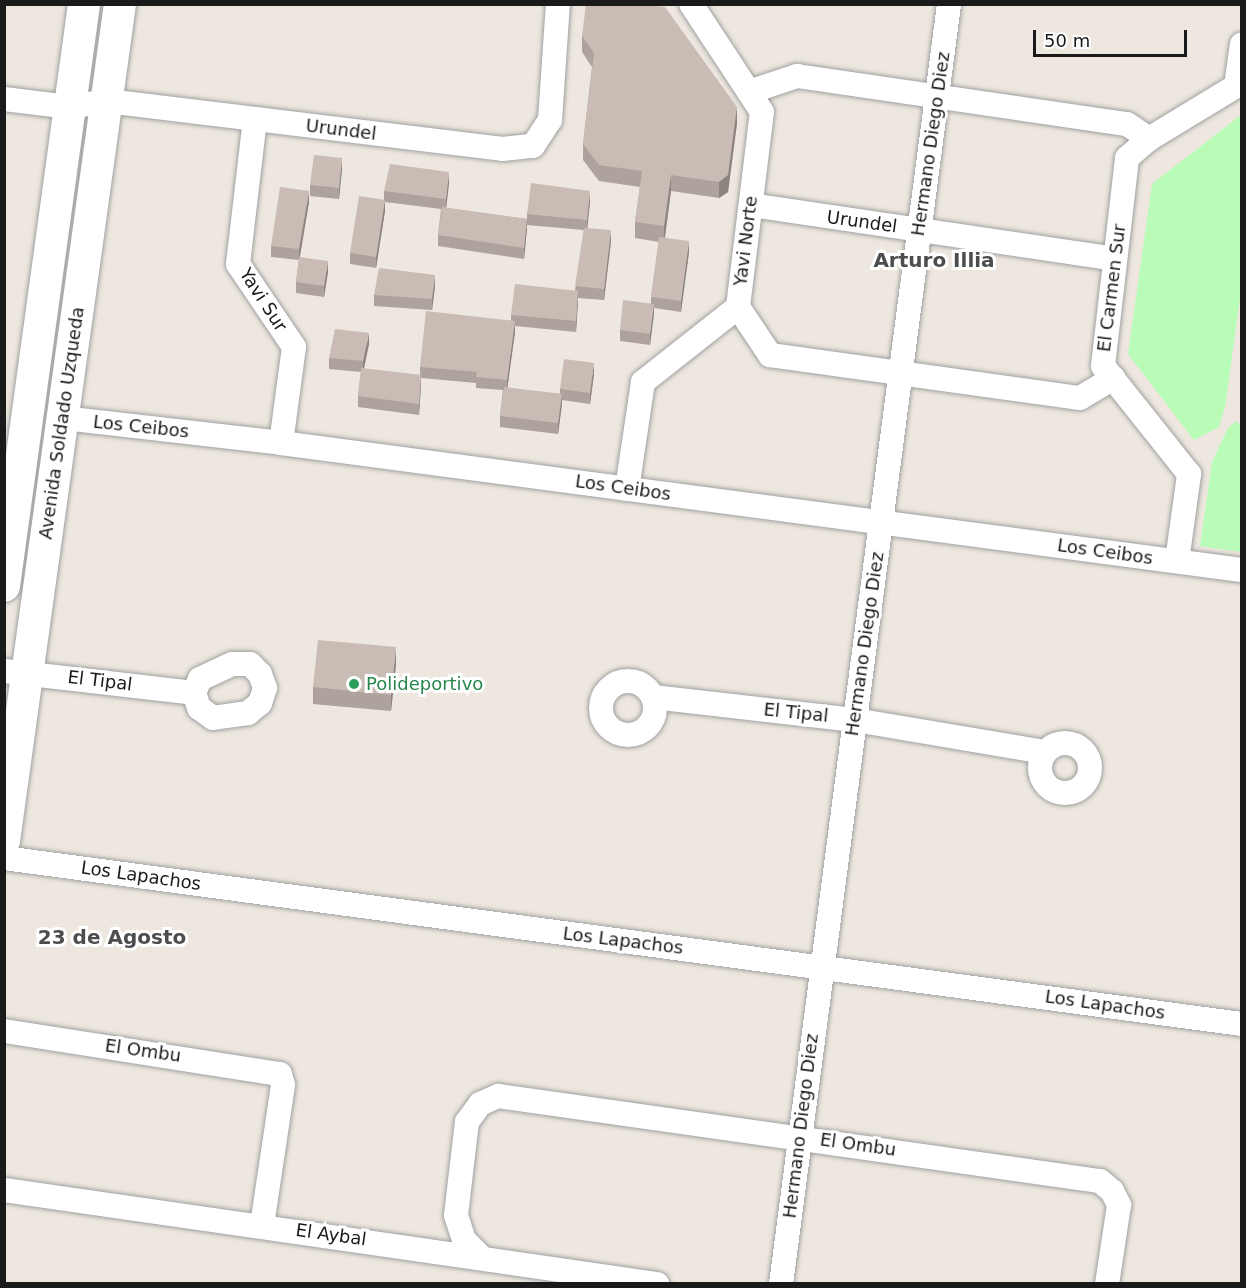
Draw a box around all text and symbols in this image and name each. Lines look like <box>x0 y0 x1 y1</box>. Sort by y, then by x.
scale bar <box>1036 18 1190 56</box>
text: 50 m <box>1044 30 1090 51</box>
street label: Hermano Diego Diez <box>907 50 955 238</box>
street label: Urundel <box>305 115 377 145</box>
street label: Yavi Norte <box>730 195 762 287</box>
street label: Urundel <box>825 206 899 238</box>
street label: El Carmen Sur <box>1093 223 1131 353</box>
district label: Arturo Illia <box>873 248 995 272</box>
street label: Yavi Sur <box>235 264 291 336</box>
street label: Avenida Soldado Uzqueda <box>35 305 89 541</box>
street label: Los Ceibos <box>92 411 190 443</box>
street label: Los Ceibos <box>574 471 672 505</box>
street label: Los Ceibos <box>1056 535 1154 569</box>
street label: Hermano Diego Diez <box>841 550 889 738</box>
street label: El Tipal <box>66 666 134 696</box>
place label: Polideportivo <box>366 673 483 695</box>
marker: Polideportivo <box>347 677 361 691</box>
street label: El Tipal <box>763 699 829 727</box>
street label: Los Lapachos <box>80 857 202 895</box>
street label: Los Lapachos <box>562 923 684 959</box>
district label: 23 de Agosto <box>38 925 186 949</box>
street label: Los Lapachos <box>1044 986 1166 1024</box>
street label: Hermano Diego Diez <box>779 1032 823 1220</box>
street label: El Ombu <box>104 1035 182 1067</box>
street label: El Ombu <box>819 1129 897 1161</box>
street label: El Aybal <box>294 1219 368 1251</box>

